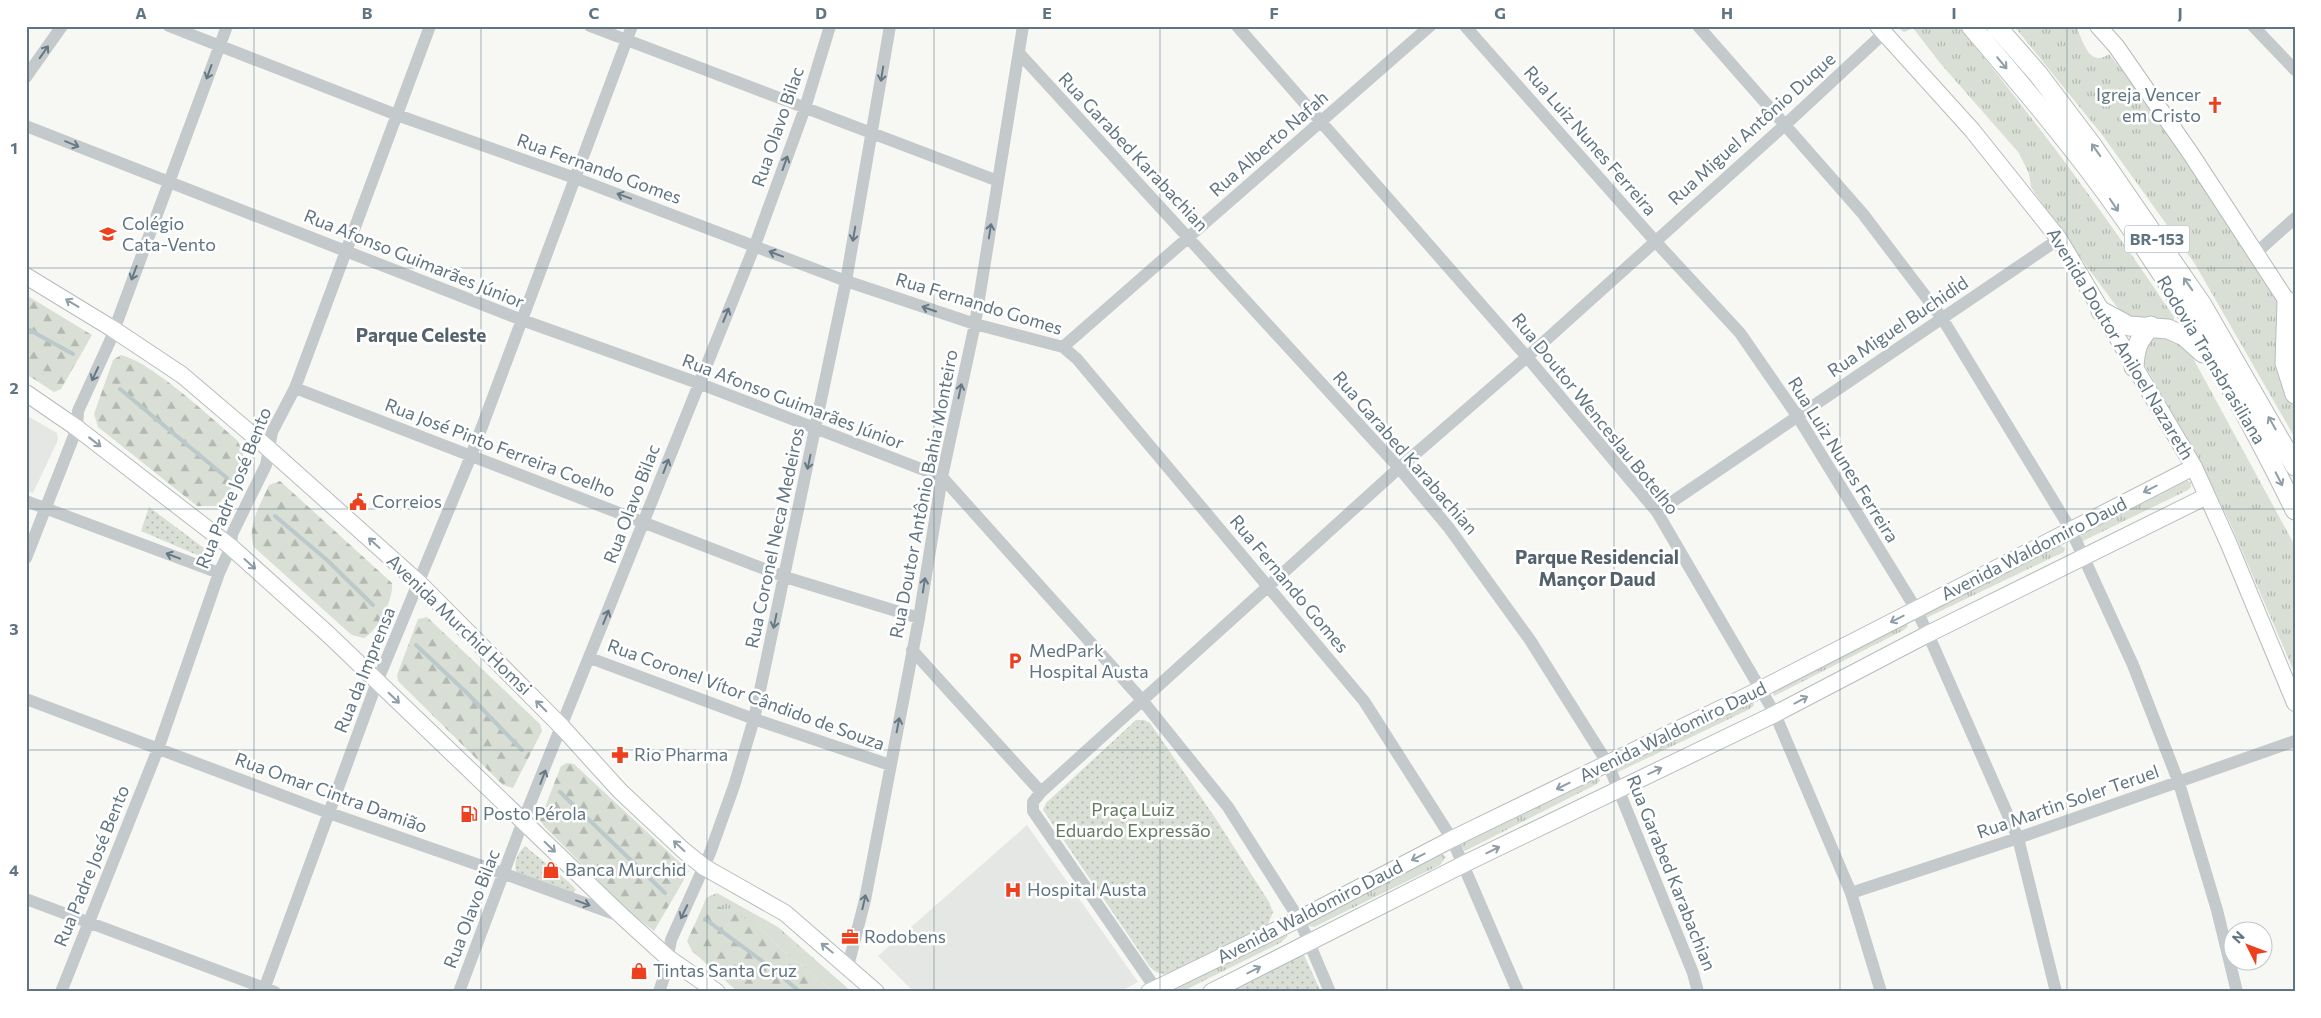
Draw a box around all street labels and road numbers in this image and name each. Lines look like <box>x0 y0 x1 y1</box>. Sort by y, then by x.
street label: Rua Miguel Antônio Duque <box>1663 47 1839 209</box>
street label: Rua Luiz Nunes Ferreira <box>1520 61 1662 220</box>
street label: Rua Olavo Bilac <box>746 64 808 190</box>
street label: Rua Garabed Karabachian <box>1054 67 1213 235</box>
street label: Rua Alberto Nafah <box>1204 86 1332 201</box>
street label: Rua Fernando Gomes <box>514 128 685 208</box>
street label: Rua Afonso Guimarães Júnior <box>301 204 528 312</box>
street label: Avenida Doutor Aniloel Nazareth <box>2043 224 2199 463</box>
road number: BR-153 <box>2124 225 2190 252</box>
street label: Rua Fernando Gomes <box>893 267 1065 339</box>
street label: Rua Miguel Buchidid <box>1823 271 1972 381</box>
street label: Rodovia Transbrasiliana <box>2153 271 2271 448</box>
street label: Rua Doutor Wenceslau Botelho <box>1508 308 1684 519</box>
street label: Rua Doutor Antônio Bahia Monteiro <box>884 348 962 640</box>
street label: Rua Afonso Guimarães Júnior <box>679 349 907 454</box>
street label: Rua Garabed Karabachian <box>1329 366 1483 539</box>
street label: Rua Luiz Nunes Ferreira <box>1784 372 1904 546</box>
street label: Rua José Pinto Ferreira Coelho <box>382 393 619 501</box>
street label: Rua Padre José Bento <box>191 404 276 572</box>
street label: Rua Coronel Neca Medeiros <box>740 425 808 650</box>
street label: Rua Olavo Bilac <box>598 441 664 566</box>
street label: Avenida Waldomiro Daud <box>1937 492 2130 605</box>
street label: Rua Fernando Gomes <box>1226 510 1354 657</box>
street label: Avenida Murchid Homsi <box>383 549 537 699</box>
street label: Rua da Imprensa <box>329 603 399 736</box>
street label: Rua Coronel Vítor Cândido de Souza <box>605 634 888 755</box>
street label: Avenida Waldomiro Daud <box>1575 676 1770 786</box>
street label: Rua Omar Cintra Damião <box>232 747 430 837</box>
street label: Rua Martin Soler Teruel <box>1974 760 2162 843</box>
street label: Rua Garabed Karabachian <box>1622 771 1721 974</box>
street label: Rua Padre José Bento <box>49 782 134 950</box>
street label: Rua Olavo Bilac <box>438 846 504 971</box>
street label: Avenida Waldomiro Daud <box>1213 855 1406 968</box>

